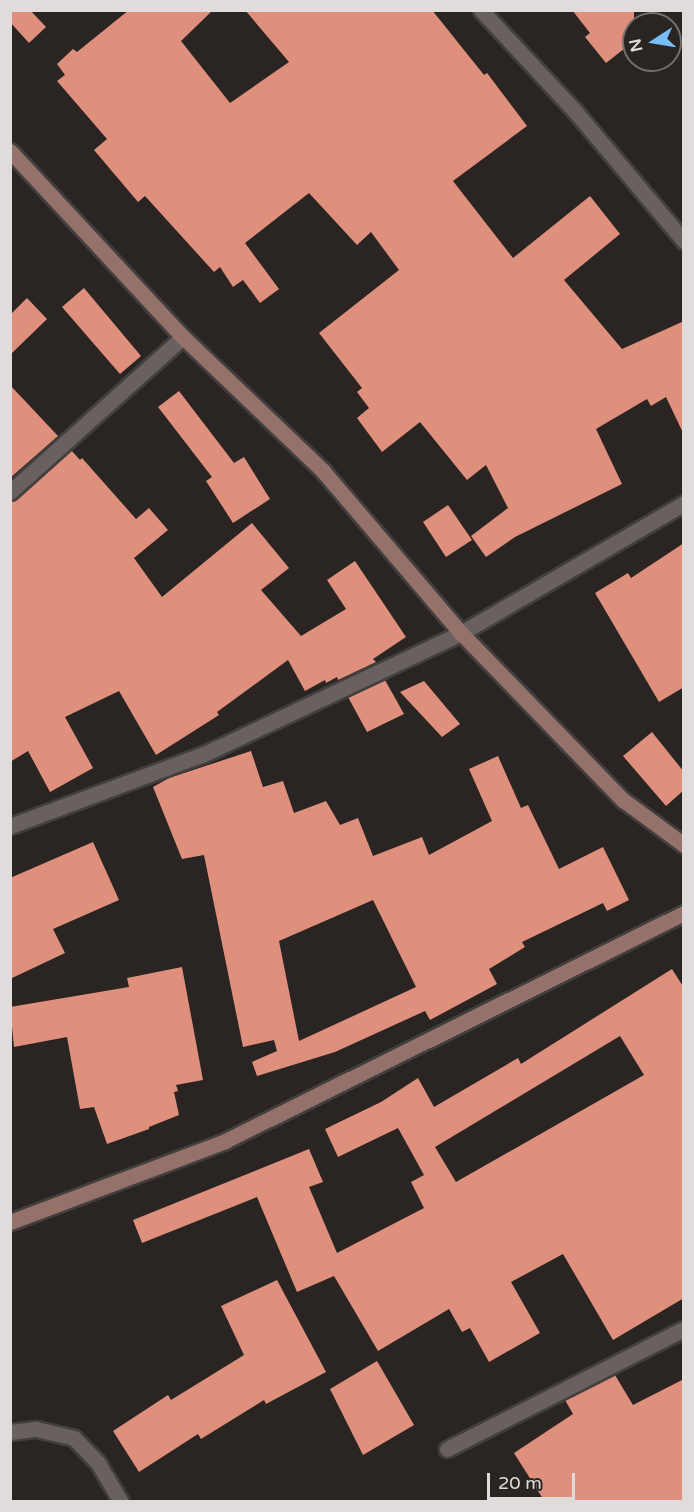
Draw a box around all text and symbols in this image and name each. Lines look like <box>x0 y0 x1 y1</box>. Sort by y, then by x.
north arrow <box>622 12 682 72</box>
text: N <box>625 37 647 54</box>
scale bar <box>490 1461 578 1499</box>
text: 20 m <box>498 1472 542 1494</box>

